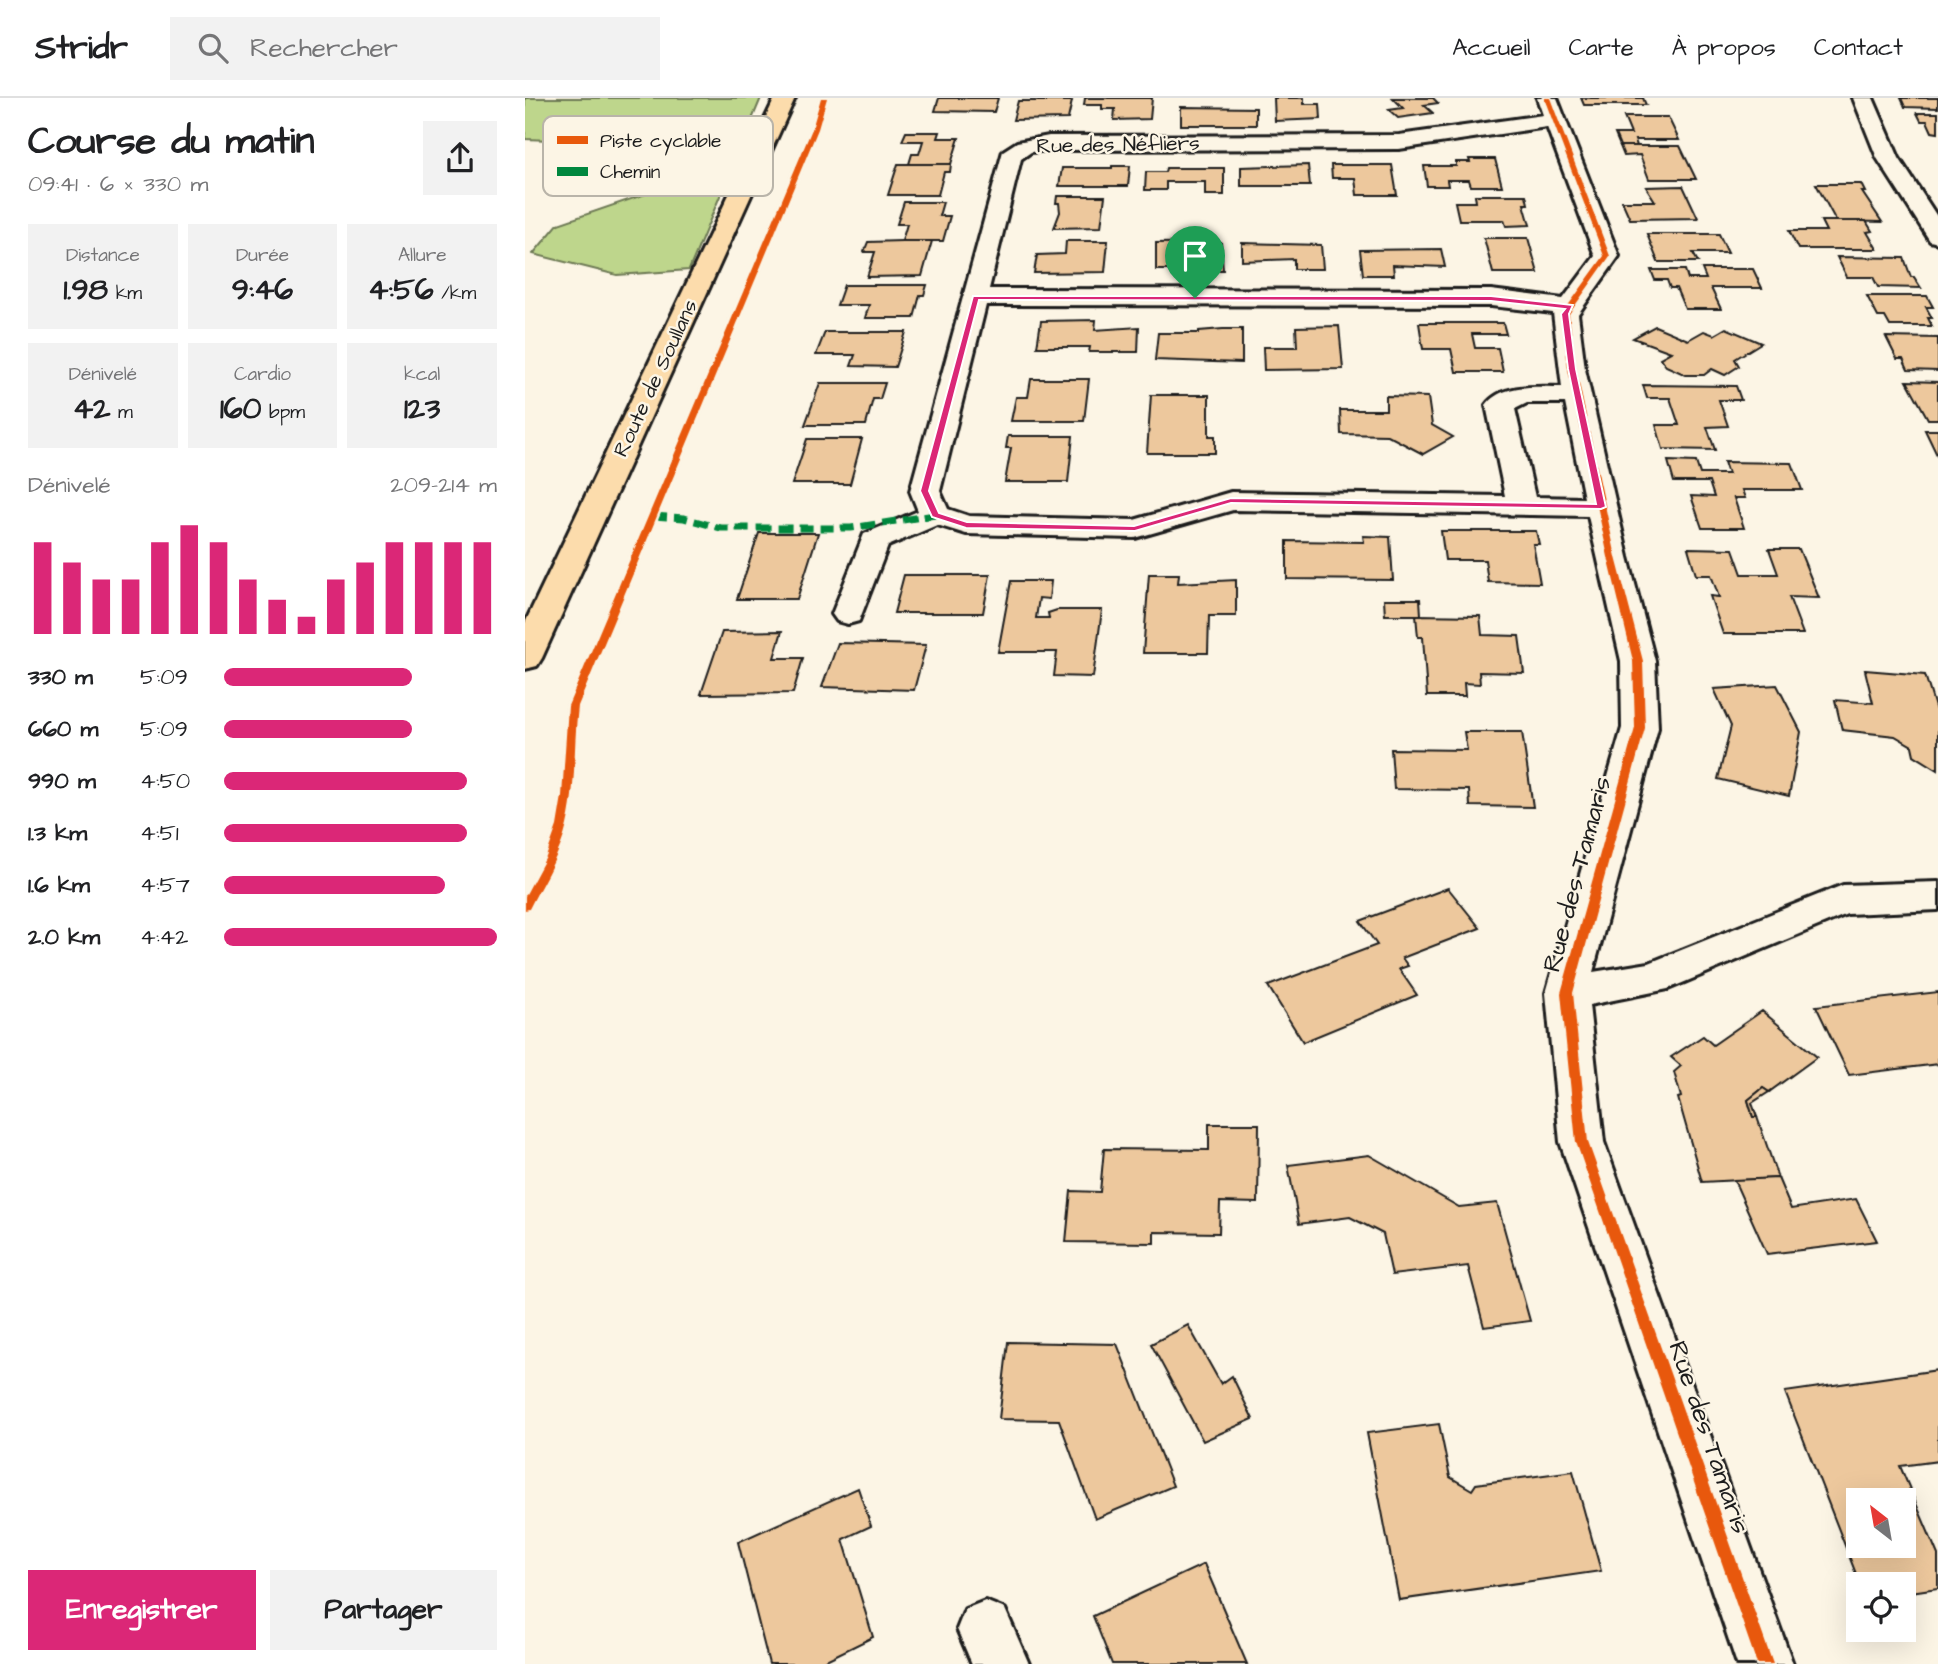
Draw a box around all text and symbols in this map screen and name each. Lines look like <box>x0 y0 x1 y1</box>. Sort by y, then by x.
search box <box>170 17 660 80</box>
text: Stridr <box>35 25 128 71</box>
icon: search <box>194 29 232 67</box>
text: Rechercher <box>250 30 398 66</box>
text: Accueil <box>1452 31 1531 65</box>
text: Carte <box>1569 31 1634 65</box>
text: À propos <box>1672 31 1776 65</box>
text: Contact <box>1814 31 1903 65</box>
text: Course du matin <box>28 116 314 168</box>
legend <box>543 116 773 196</box>
button: share <box>423 121 497 195</box>
text: Piste cyclable <box>600 128 721 156</box>
street label: Rue des Néfliers <box>1036 129 1200 160</box>
text: Chemin <box>600 159 660 186</box>
text: 09:41 · 6 × 330 m <box>28 168 208 200</box>
pin <box>1165 226 1225 298</box>
icon: arrive <box>1176 237 1214 275</box>
text: Distance <box>66 242 140 269</box>
text: Durée <box>236 242 289 269</box>
text: Allure <box>398 242 446 269</box>
text: 1.98 <box>63 269 108 311</box>
text: 9:46 <box>232 269 293 311</box>
text: 4:56 <box>368 269 434 311</box>
text: km <box>108 280 142 307</box>
text: /km <box>434 280 476 307</box>
street label: Route de Soullans <box>606 295 705 462</box>
text: Dénivelé <box>69 361 137 388</box>
text: Cardio <box>234 361 291 388</box>
text: kcal <box>404 361 440 388</box>
text: 42 <box>73 388 110 430</box>
text: 160 <box>220 388 261 430</box>
text: 123 <box>404 388 440 430</box>
text: m <box>110 399 133 426</box>
text: bpm <box>261 399 305 426</box>
text: Dénivelé <box>28 469 111 501</box>
text: 209–214 m <box>390 469 497 501</box>
text: 330 m <box>28 661 93 693</box>
text: 5:09 <box>140 661 188 693</box>
text: 660 m <box>28 713 98 745</box>
text: 5:09 <box>140 713 188 745</box>
text: 990 m <box>28 765 96 797</box>
text: 4:50 <box>140 765 190 797</box>
street label: Rue des Tamaris <box>1534 772 1620 976</box>
text: 1.3 km <box>28 817 87 849</box>
text: 4:51 <box>140 817 179 849</box>
text: 1.6 km <box>28 869 90 901</box>
text: 4:57 <box>140 869 190 901</box>
text: 2.0 km <box>28 921 100 953</box>
text: 4:42 <box>140 921 188 953</box>
street label: Rue des Tamaris <box>1659 1336 1759 1538</box>
north arrow <box>1846 1488 1916 1558</box>
map controls <box>1846 1488 1916 1642</box>
button: Enregistrer <box>28 1570 256 1650</box>
button: Partager <box>270 1570 497 1650</box>
button: locate <box>1846 1572 1916 1642</box>

